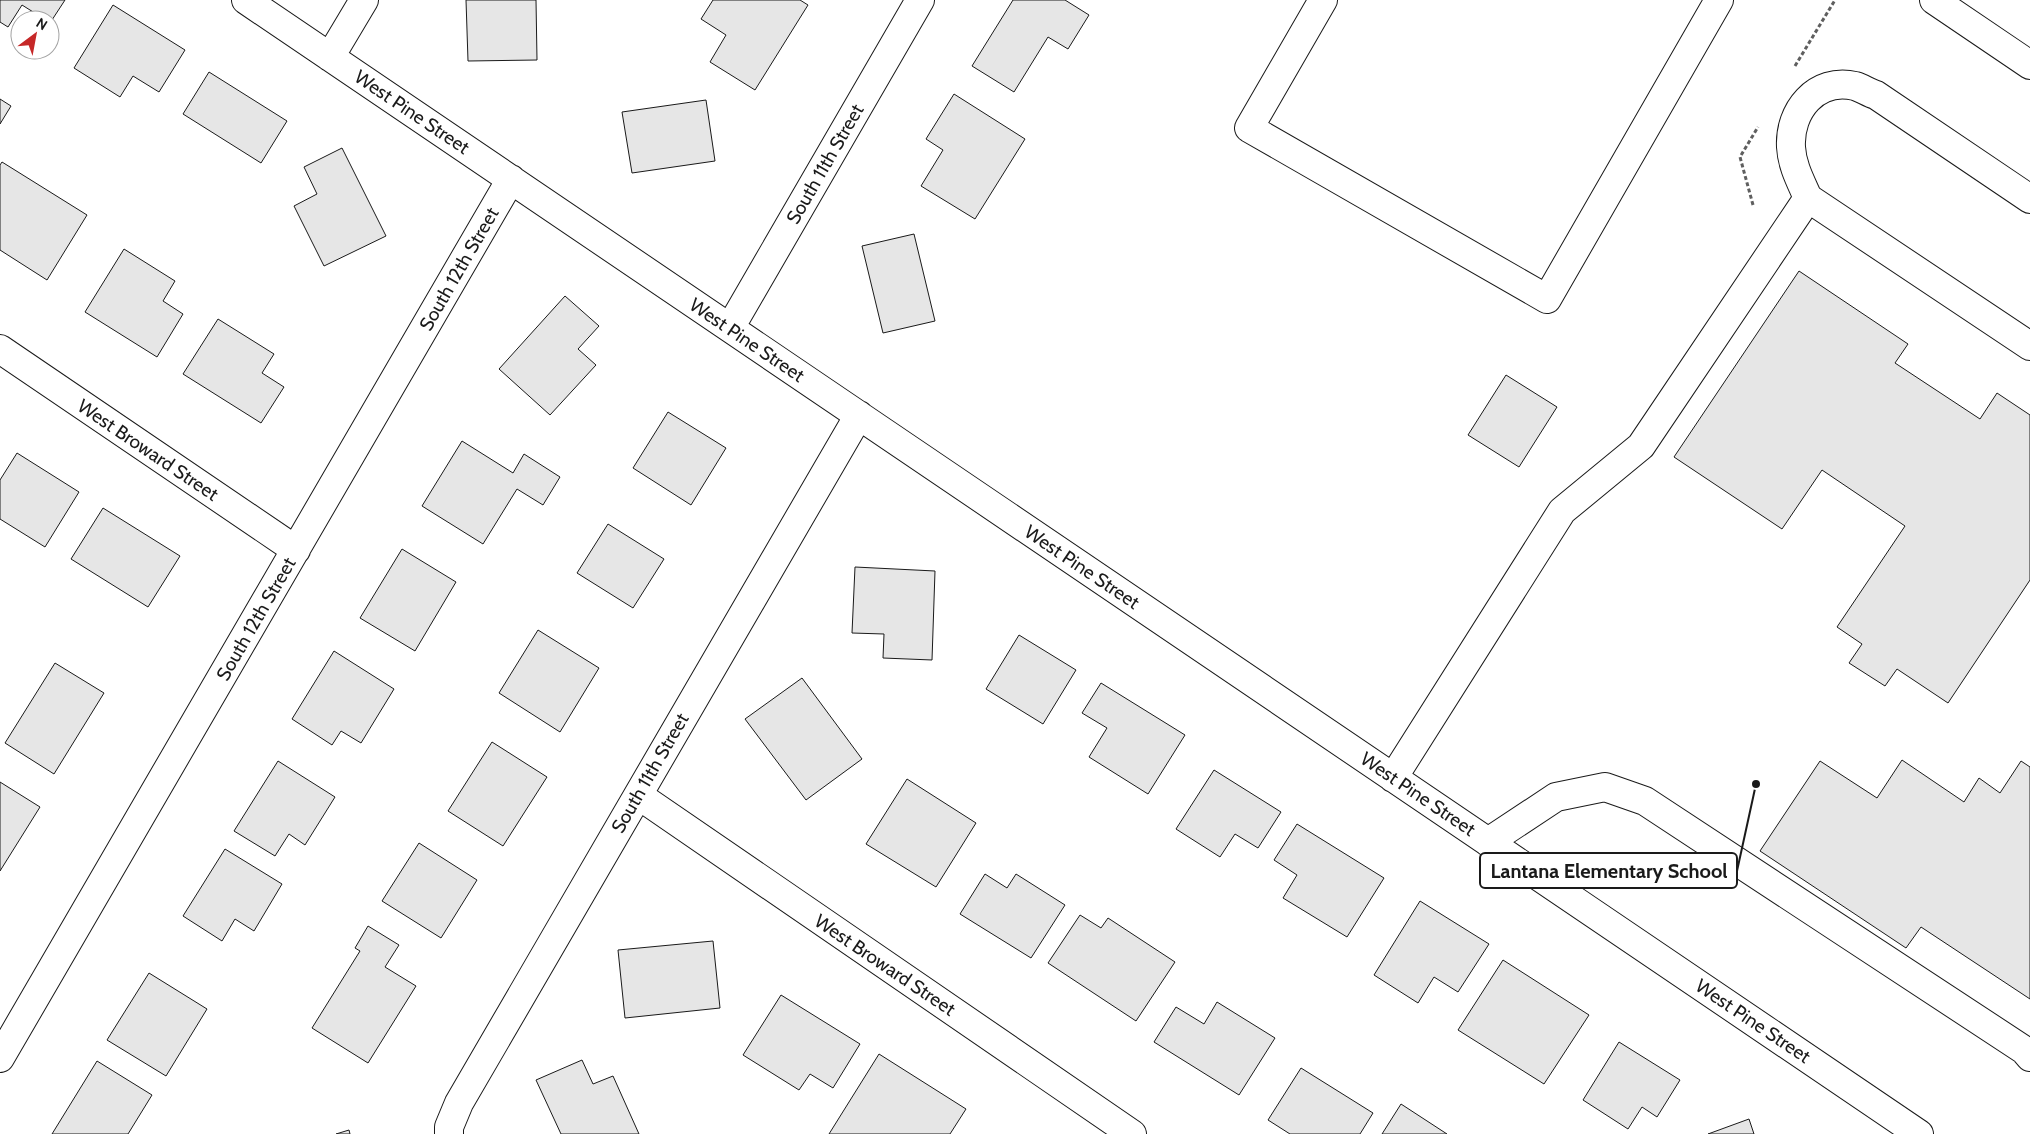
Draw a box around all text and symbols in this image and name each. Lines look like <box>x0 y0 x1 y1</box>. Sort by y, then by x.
north arrow <box>10 10 60 60</box>
text: N <box>33 14 51 34</box>
street label: West Pine Street <box>350 65 474 159</box>
street label: South 11th Street <box>781 99 869 228</box>
street label: South 12th Street <box>414 203 504 335</box>
street label: West Pine Street <box>685 293 809 387</box>
street label: West Broward Street <box>73 394 223 506</box>
street label: West Pine Street <box>1020 520 1144 614</box>
street label: South 12th Street <box>211 553 301 685</box>
street label: South 11th Street <box>606 708 694 837</box>
street label: West Pine Street <box>1356 747 1480 841</box>
callout: Lantana Elementary School <box>1480 853 1737 888</box>
text: Lantana Elementary School <box>1490 859 1728 883</box>
street label: West Broward Street <box>810 909 960 1021</box>
street label: West Pine Street <box>1691 974 1815 1068</box>

